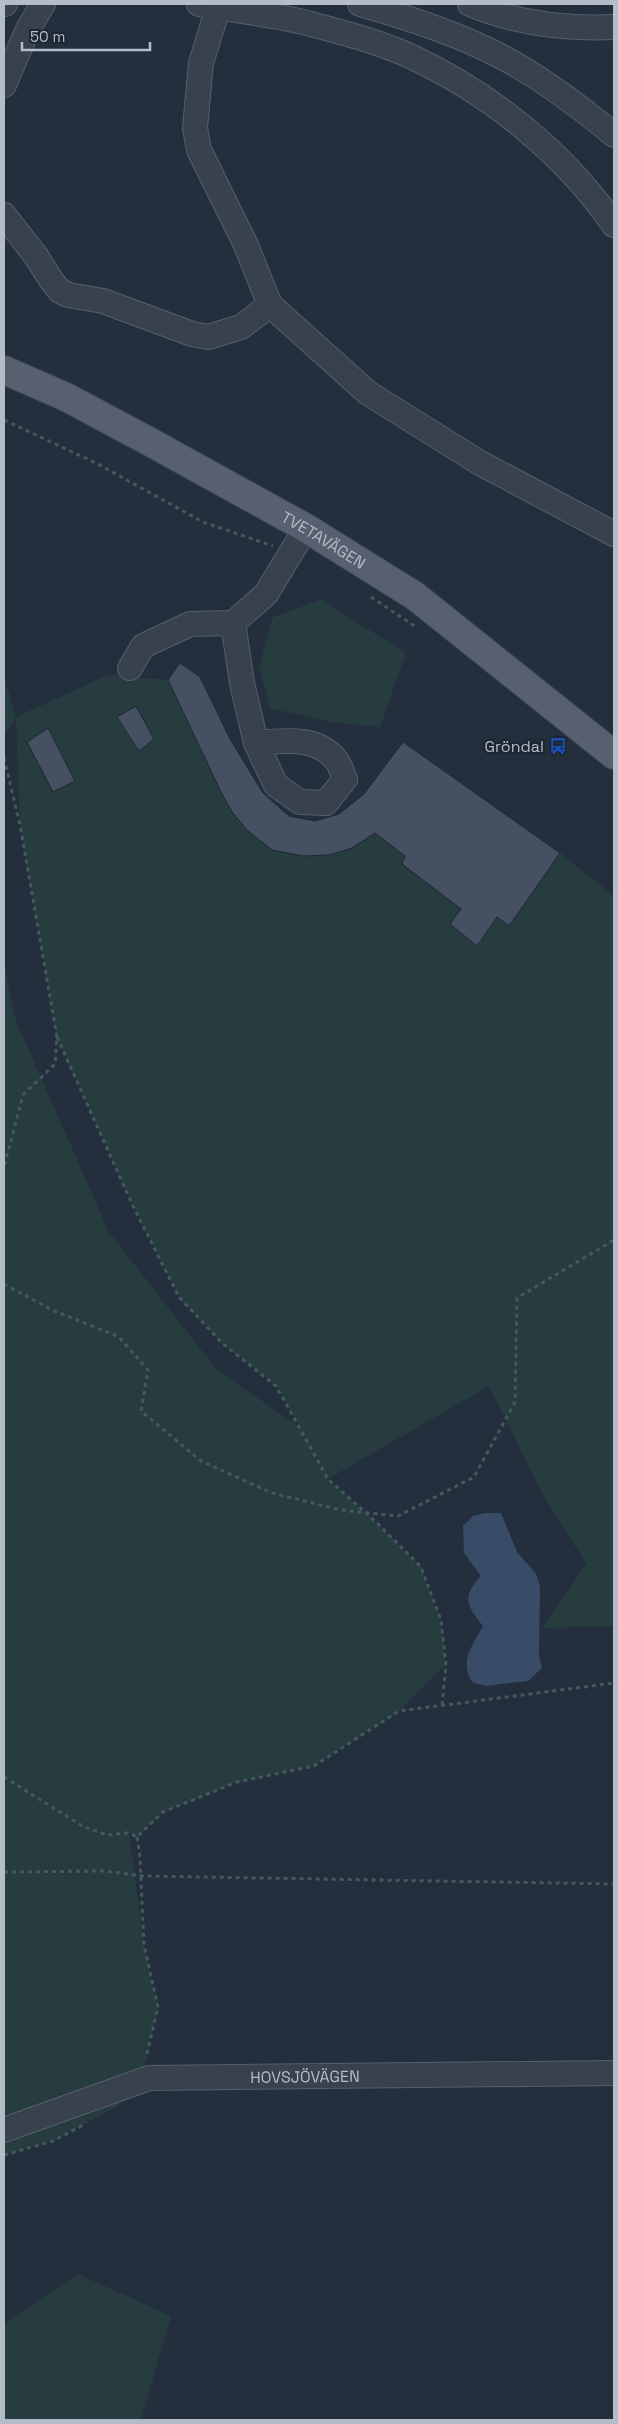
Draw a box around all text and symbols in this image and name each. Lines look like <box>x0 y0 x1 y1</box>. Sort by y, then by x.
scale bar <box>22 20 150 52</box>
text: 50 m <box>30 27 65 46</box>
street label: TVETAVÄGEN <box>277 506 369 574</box>
place label: Gröndal <box>485 736 544 757</box>
bus stop icon: Gröndal <box>548 736 568 756</box>
street label: HOVSJÖVÄGEN <box>250 2066 360 2088</box>

